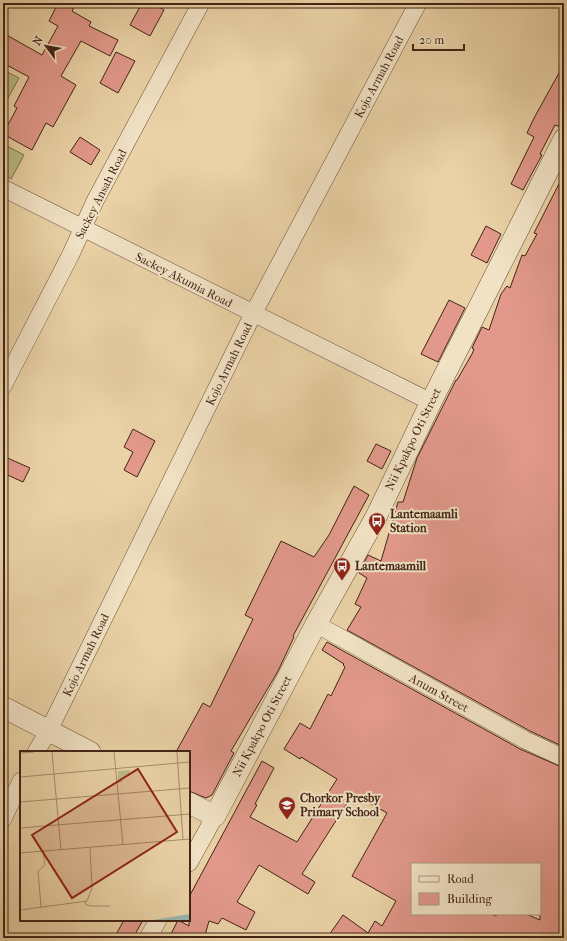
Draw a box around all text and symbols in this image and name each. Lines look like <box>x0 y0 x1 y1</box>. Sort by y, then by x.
north arrow <box>26 26 66 66</box>
scale bar <box>413 26 464 52</box>
text: N <box>30 33 46 48</box>
street label: Kojo Armah Road <box>352 33 407 120</box>
text: 20 m <box>419 33 444 47</box>
street label: Sackey Ansah Road <box>72 147 130 241</box>
street label: Sackey Akumia Road <box>133 250 235 311</box>
street label: Kojo Armah Road <box>203 320 255 408</box>
street label: Nii Kpakpo Oti Street <box>382 385 444 493</box>
place label: Lantemaamli Station <box>390 507 458 535</box>
bus stop icon: Lantemaamli Station <box>367 511 387 536</box>
bus stop icon: Lantemaamill <box>332 556 352 581</box>
place label: Lantemaamill <box>355 559 427 573</box>
street label: Kojo Armah Road <box>60 611 112 699</box>
street label: Anum Street <box>406 670 472 715</box>
street label: Nii Kpakpo Oti Street <box>229 673 295 779</box>
inset map <box>20 751 190 921</box>
place label: Chorkor Presby Primary School <box>300 791 381 820</box>
school or university icon: Chorkor Presby Primary School <box>277 795 297 820</box>
legend <box>411 863 541 915</box>
text: Road <box>447 872 474 886</box>
text: Building <box>447 892 492 906</box>

